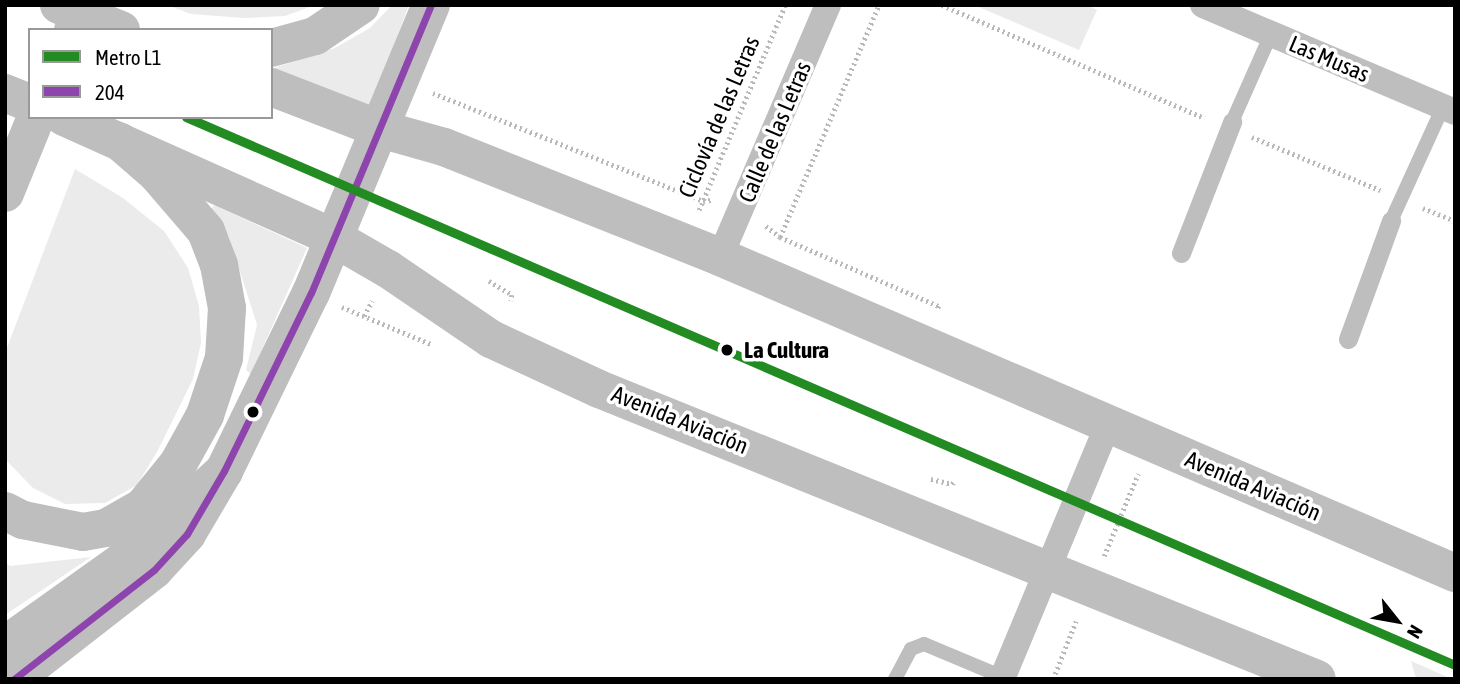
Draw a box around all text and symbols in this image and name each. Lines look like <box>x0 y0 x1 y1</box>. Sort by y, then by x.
legend <box>28 28 273 119</box>
street label: Las Musas <box>1285 30 1373 88</box>
street label: Ciclovía de las Letras <box>673 32 765 202</box>
text: Metro L1 <box>95 45 162 69</box>
street label: Calle de las Letras <box>733 57 817 207</box>
text: 204 <box>95 80 125 104</box>
place label: La Cultura <box>744 336 829 364</box>
marker: La Cultura <box>716 339 738 361</box>
street label: Avenida Aviación <box>608 380 752 460</box>
unlabelled marker <box>246 405 260 419</box>
street label: Avenida Aviación <box>1181 445 1325 527</box>
north arrow <box>1362 586 1432 656</box>
text: N <box>1403 621 1427 642</box>

